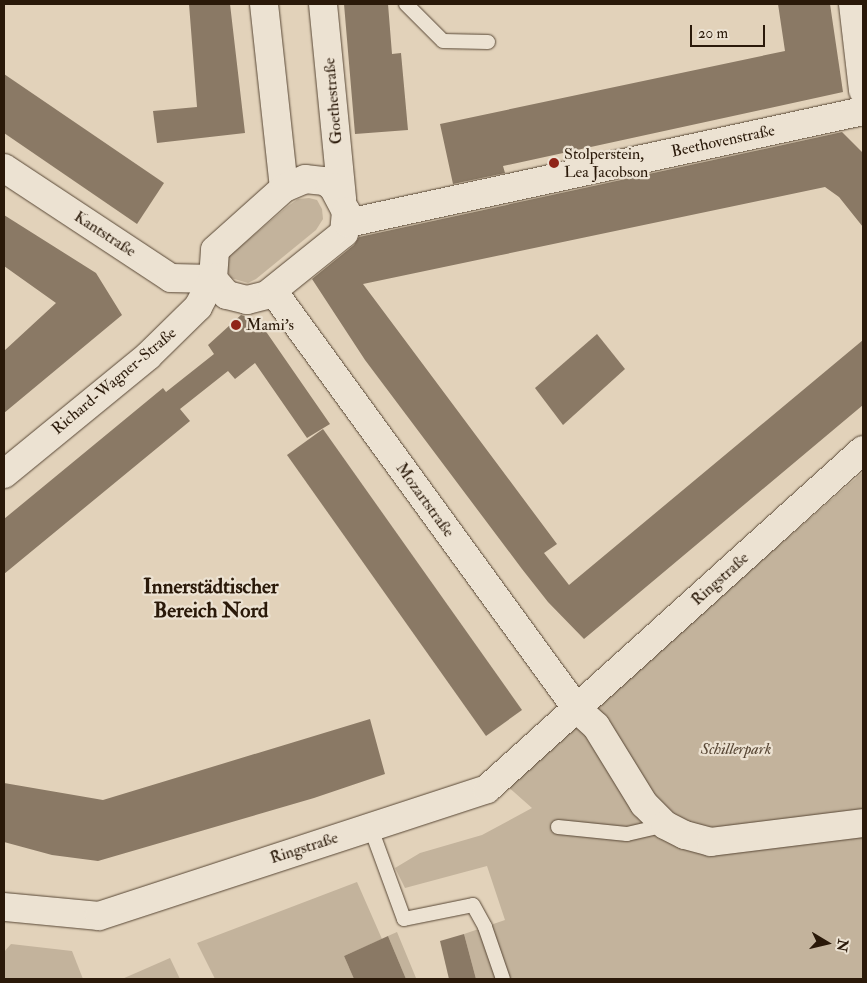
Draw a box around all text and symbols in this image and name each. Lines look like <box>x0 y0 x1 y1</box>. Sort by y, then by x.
scale bar <box>692 15 767 47</box>
text: 20 m <box>698 24 728 43</box>
street label: Goethestraße <box>320 57 346 145</box>
street label: Beethovenstraße <box>670 121 776 161</box>
place label: Stolperstein, Lea Jacobson <box>564 144 648 182</box>
marker: Stolperstein, Lea Jacobson <box>548 157 560 169</box>
street label: Kantstraße <box>71 207 139 261</box>
place label: Mami's <box>246 315 294 335</box>
marker: Mami's <box>230 319 242 331</box>
street label: Richard-Wagner-Straße <box>48 323 180 439</box>
street label: Mozartstraße <box>392 459 458 541</box>
street label: Ringstraße <box>687 548 753 610</box>
district label: Innerstädtischer Bereich Nord <box>143 574 279 624</box>
park label: Schillerpark <box>701 739 771 759</box>
street label: Ringstraße <box>268 828 340 868</box>
north arrow <box>802 918 852 968</box>
text: N <box>833 938 852 953</box>

